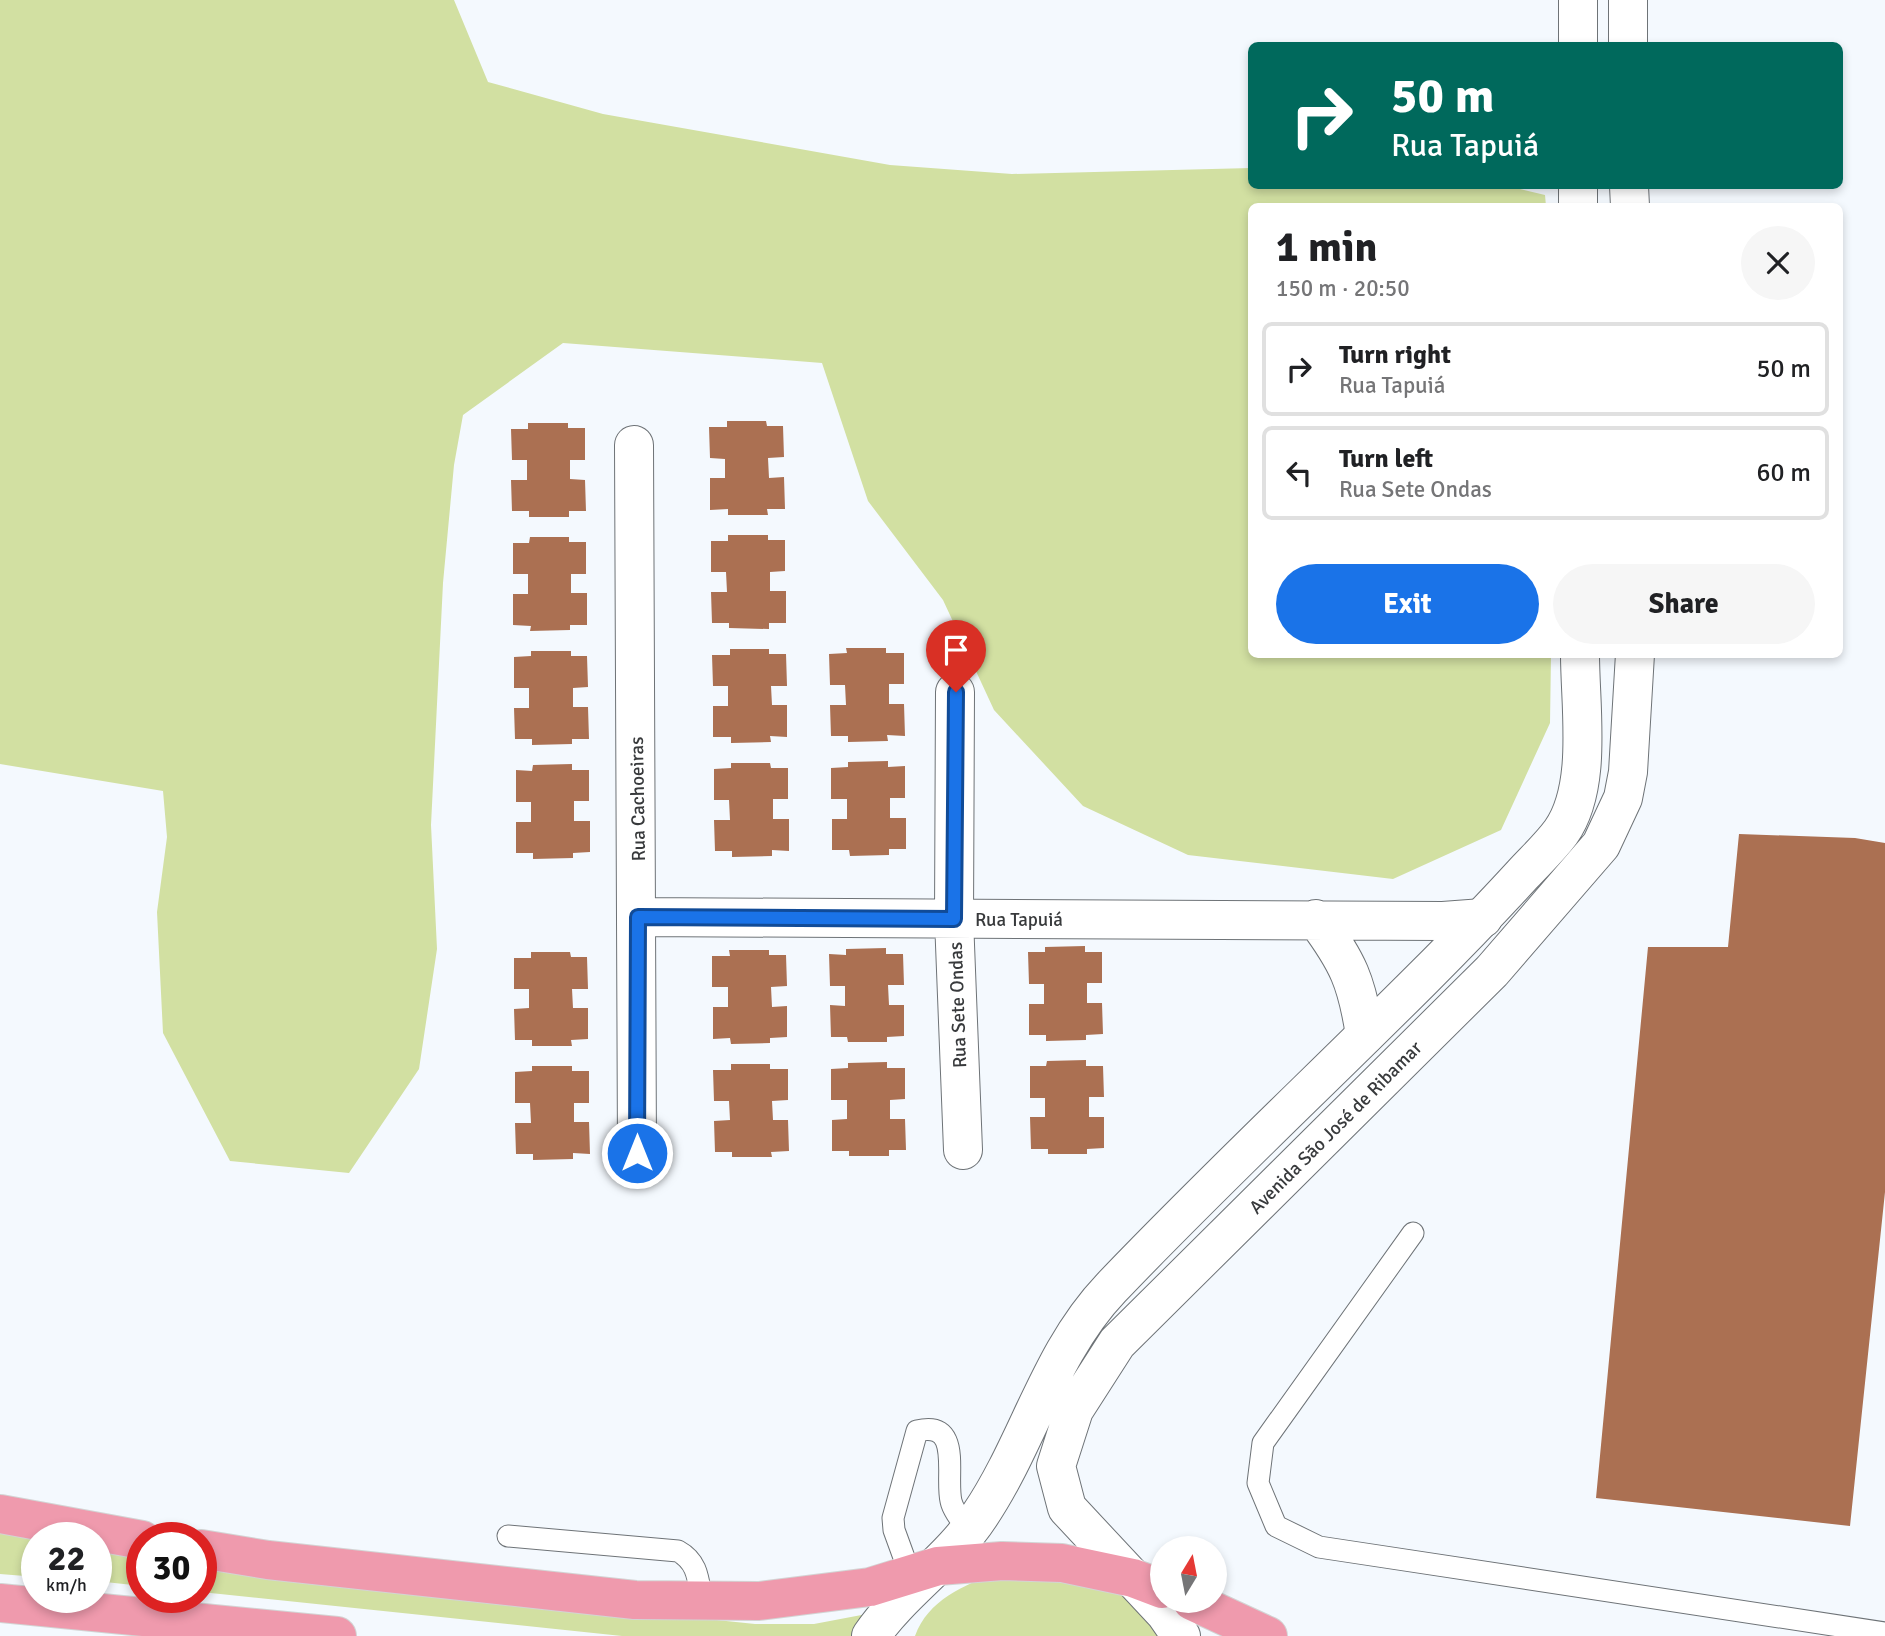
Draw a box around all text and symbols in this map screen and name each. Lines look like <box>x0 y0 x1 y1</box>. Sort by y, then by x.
text: 50 m <box>1391 66 1494 126</box>
icon: right <box>1276 70 1367 161</box>
text: Rua Tapuiá <box>1391 126 1539 165</box>
text: 1 min <box>1276 222 1377 273</box>
button: close <box>1741 226 1815 300</box>
text: 150 m · 20:50 <box>1276 274 1410 303</box>
text: Turn right <box>1339 339 1451 371</box>
icon: right <box>1280 350 1318 388</box>
text: 50 m <box>1756 353 1811 385</box>
text: Rua Tapuiá <box>1339 371 1445 400</box>
text: Turn left <box>1339 443 1433 475</box>
icon: left <box>1280 454 1318 492</box>
text: 60 m <box>1756 457 1811 489</box>
text: Rua Sete Ondas <box>1339 475 1492 504</box>
button: Exit <box>1276 564 1539 644</box>
button: Share <box>1553 564 1815 644</box>
pin <box>926 620 986 692</box>
icon: arrive <box>937 631 975 669</box>
street label: Rua Cachoeiras <box>625 736 651 862</box>
street label: Rua Tapuiá <box>975 908 1063 932</box>
street label: Rua Sete Ondas <box>944 941 972 1069</box>
street label: Avenida São José de Ribamar <box>1244 1036 1427 1219</box>
position arrow <box>600 1116 674 1190</box>
speed limit sign: 30 <box>126 1522 217 1613</box>
north arrow <box>1150 1536 1227 1614</box>
map controls <box>1150 1536 1227 1613</box>
text: 22 <box>48 1537 85 1580</box>
text: km/h <box>46 1574 87 1596</box>

